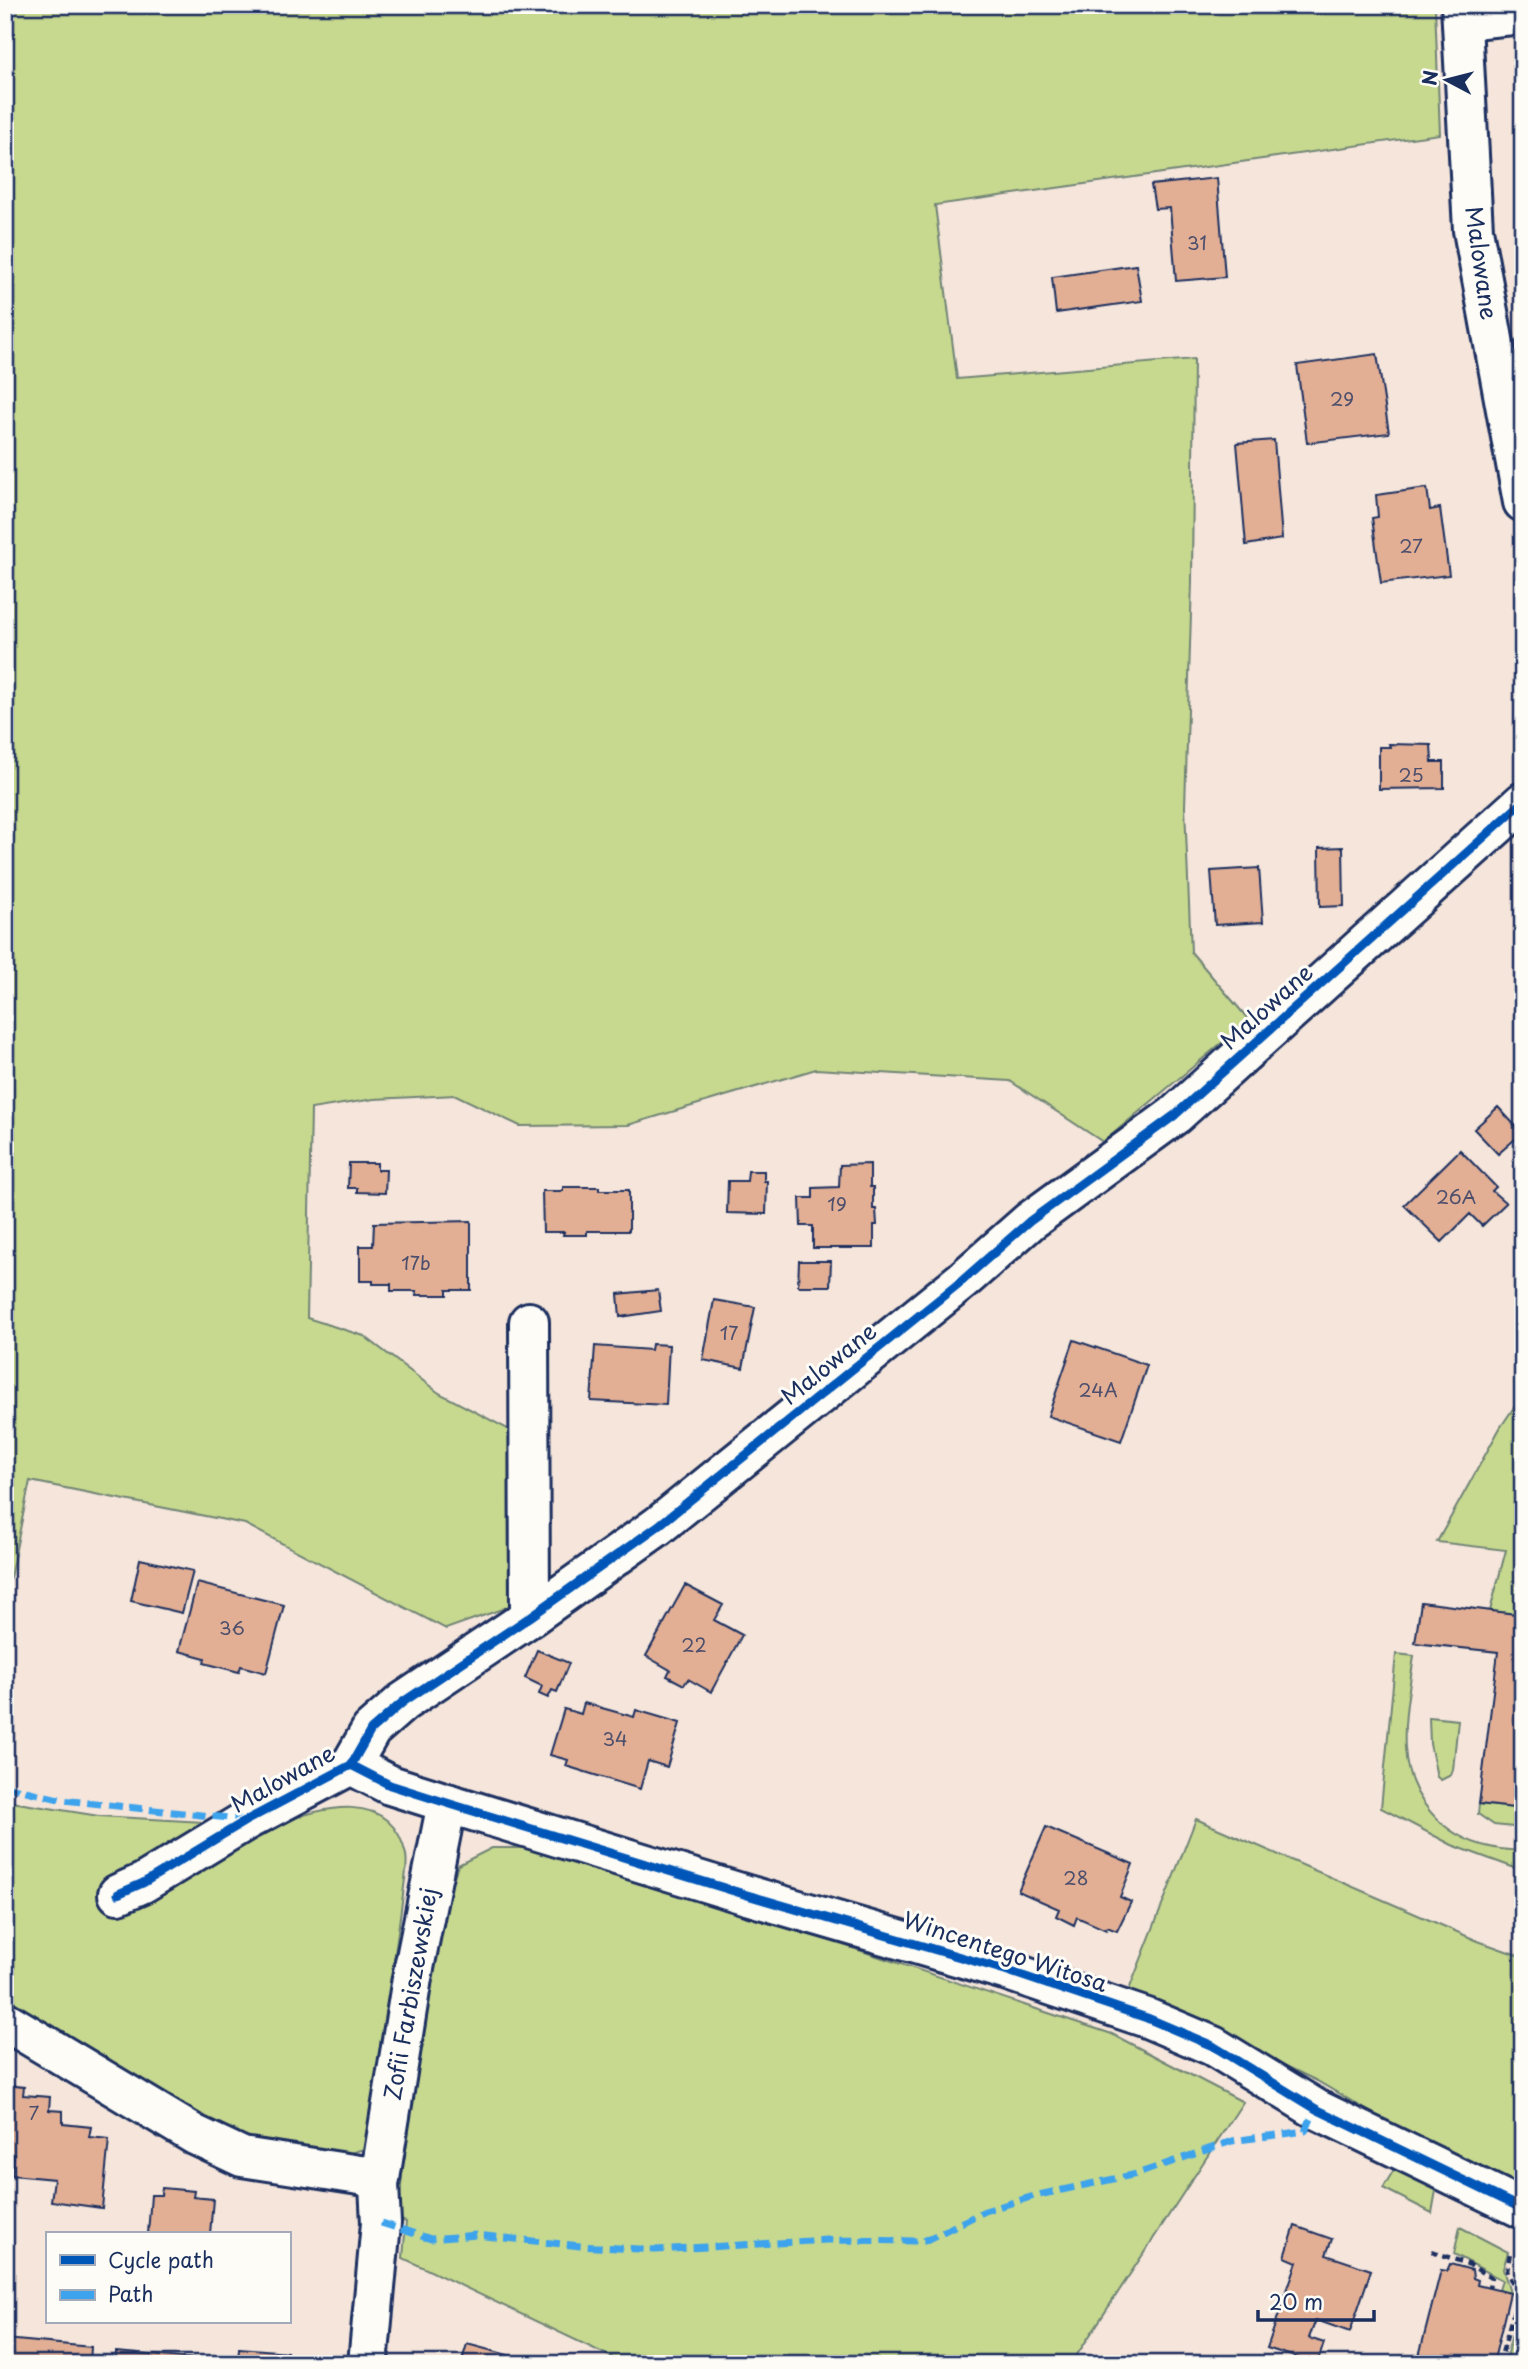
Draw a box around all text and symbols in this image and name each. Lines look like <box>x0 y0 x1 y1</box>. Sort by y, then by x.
north arrow <box>1412 46 1482 116</box>
text: N <box>1414 69 1444 87</box>
street label: Malowane <box>1457 204 1508 322</box>
house number: 31 <box>1187 228 1207 256</box>
house number: 29 <box>1330 384 1354 412</box>
house number: 27 <box>1399 531 1423 559</box>
house number: 25 <box>1398 760 1424 788</box>
street label: Malowane <box>1212 955 1320 1057</box>
house number: 26A <box>1436 1182 1476 1210</box>
house number: 19 <box>827 1189 847 1217</box>
house number: 17b <box>401 1248 431 1276</box>
street label: Malowane <box>773 1313 884 1412</box>
house number: 17 <box>720 1318 738 1346</box>
house number: 24A <box>1078 1375 1118 1403</box>
house number: 36 <box>219 1613 245 1641</box>
house number: 22 <box>681 1630 707 1658</box>
house number: 34 <box>602 1724 628 1752</box>
street label: Malowane <box>224 1735 341 1821</box>
house number: 28 <box>1063 1863 1089 1891</box>
street label: Zofii Farbiszewskiej <box>374 1885 445 2103</box>
street label: Wincentego Witosa <box>899 1901 1113 2000</box>
house number: 7 <box>29 2098 40 2126</box>
legend <box>46 2232 290 2324</box>
text: Cycle path <box>108 2243 214 2275</box>
text: Path <box>108 2277 153 2309</box>
scale bar <box>1258 2278 1374 2322</box>
text: 20 m <box>1269 2285 1323 2317</box>

